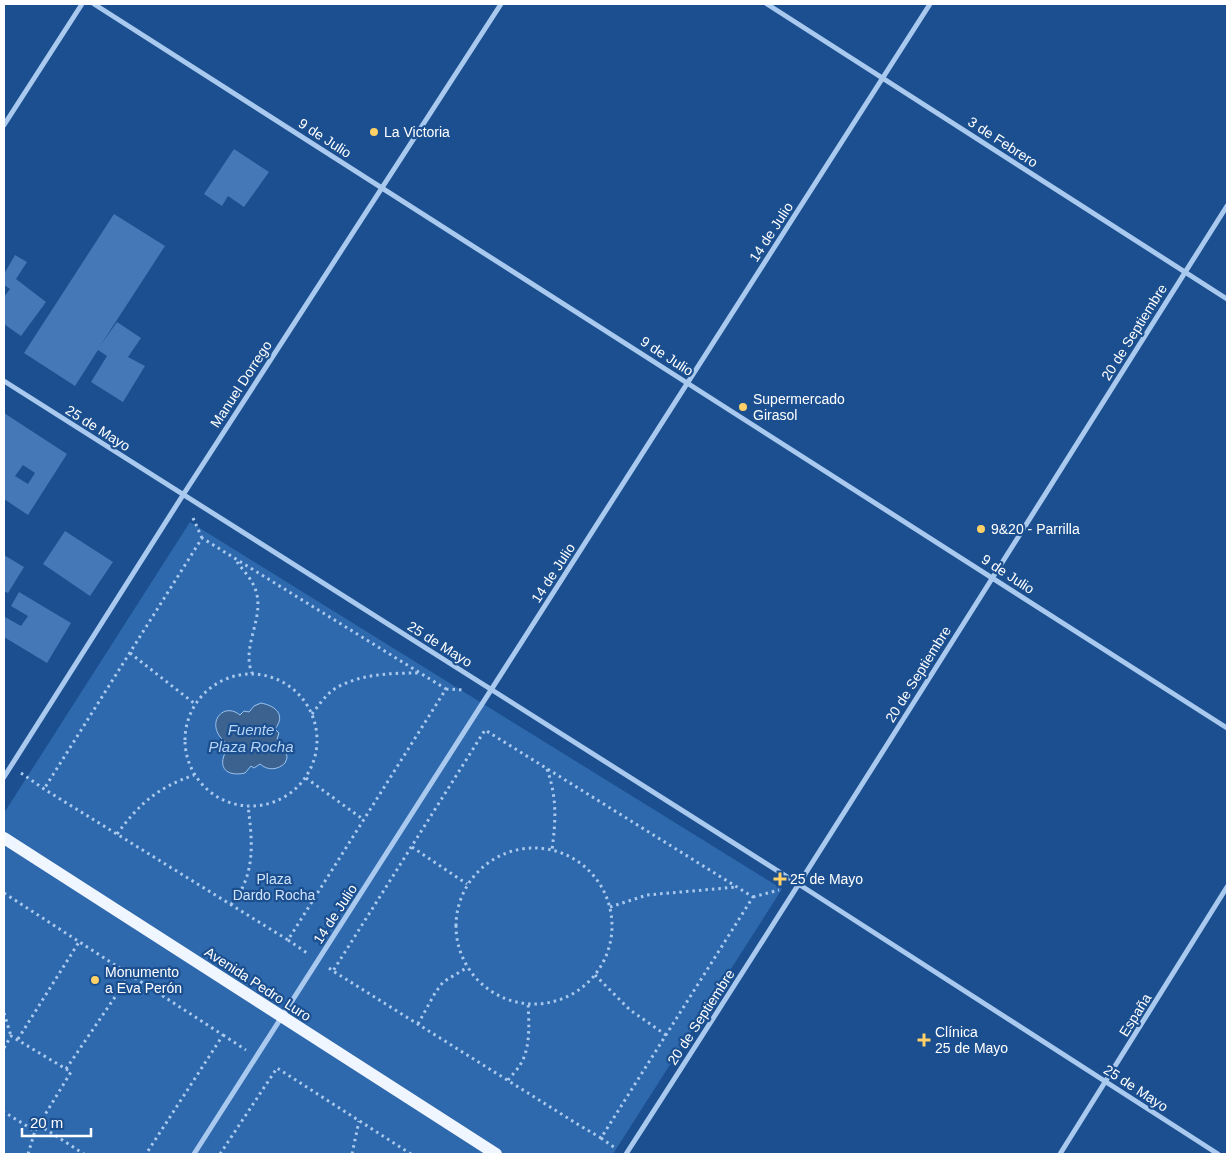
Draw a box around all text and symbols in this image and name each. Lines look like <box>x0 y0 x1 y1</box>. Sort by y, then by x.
street label: 3 de Febrero <box>965 113 1041 171</box>
street label: 9 de Julio <box>296 115 355 161</box>
place label: La Victoria <box>384 124 450 140</box>
marker: La Victoria <box>368 126 380 138</box>
street label: 14 de Julio <box>746 199 796 265</box>
street label: 20 de Septiembre <box>1098 281 1170 383</box>
street label: 9 de Julio <box>638 333 697 379</box>
street label: Manuel Dorrego <box>207 337 275 430</box>
place label: Supermercado Girasol <box>753 391 845 423</box>
marker: Supermercado Girasol <box>737 401 749 413</box>
street label: 25 de Mayo <box>63 402 133 454</box>
place label: 9&20 - Parrilla <box>991 521 1080 537</box>
marker: 9&20 - Parrilla <box>975 523 987 535</box>
street label: 14 de Julio <box>528 540 578 606</box>
street label: 9 de Julio <box>979 551 1038 597</box>
street label: 25 de Mayo <box>405 618 475 670</box>
street label: 20 de Septiembre <box>882 623 954 725</box>
water label: Fuente Plaza Rocha <box>208 721 294 755</box>
park label: Plaza Dardo Rocha <box>233 871 315 903</box>
place label: 25 de Mayo <box>790 871 863 887</box>
marker: 25 de Mayo <box>774 873 786 885</box>
street label: 14 de Julio <box>310 881 360 947</box>
street label: Avenida Pedro Luro <box>202 944 314 1024</box>
place label: Monumento a Eva Perón <box>105 964 182 996</box>
street label: 20 de Septiembre <box>664 966 738 1068</box>
marker: Monumento a Eva Perón <box>89 974 101 986</box>
street label: España <box>1116 990 1154 1039</box>
place label: Clínica 25 de Mayo <box>935 1024 1008 1056</box>
marker: Clínica 25 de Mayo <box>917 1033 931 1047</box>
street label: 25 de Mayo <box>1101 1061 1171 1115</box>
scale bar <box>22 1106 91 1138</box>
text: 20 m <box>30 1114 63 1131</box>

